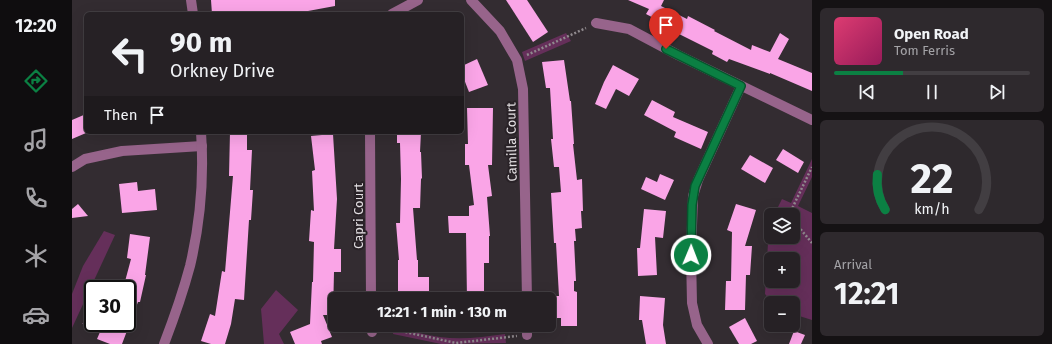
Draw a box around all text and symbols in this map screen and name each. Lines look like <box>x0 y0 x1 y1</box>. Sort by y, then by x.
pin <box>649 8 683 49</box>
icon: arrive <box>655 14 677 36</box>
text: 12:20 <box>15 15 57 37</box>
text: Open Road <box>894 25 969 43</box>
text: 90 m <box>170 26 232 59</box>
icon: left <box>104 28 156 80</box>
text: Tom Ferris <box>894 43 955 58</box>
text: Orkney Drive <box>170 60 275 82</box>
icon: directions <box>22 67 50 95</box>
icon: previous <box>856 81 878 103</box>
icon: pause <box>921 81 943 103</box>
icon: next <box>986 81 1008 103</box>
street label: Camilla Court <box>503 102 520 182</box>
icon: arrive <box>146 104 168 126</box>
text: Then <box>104 106 138 124</box>
icon: music <box>22 126 50 154</box>
text: 22 <box>910 154 954 204</box>
street label: Capri Court <box>351 183 366 249</box>
icon: phone <box>22 184 50 212</box>
text: km/h <box>914 201 950 218</box>
map controls <box>764 208 800 332</box>
button: layers <box>764 208 800 244</box>
position arrow <box>670 234 712 276</box>
icon: climate <box>22 242 50 270</box>
button: + <box>764 252 800 288</box>
text: Arrival <box>834 257 872 272</box>
text: 12:21 <box>834 276 899 312</box>
speed limit sign: 30 <box>84 280 136 332</box>
button: − <box>764 296 800 332</box>
icon: car <box>22 301 50 329</box>
text: 12:21 · 1 min · 130 m <box>377 303 507 321</box>

